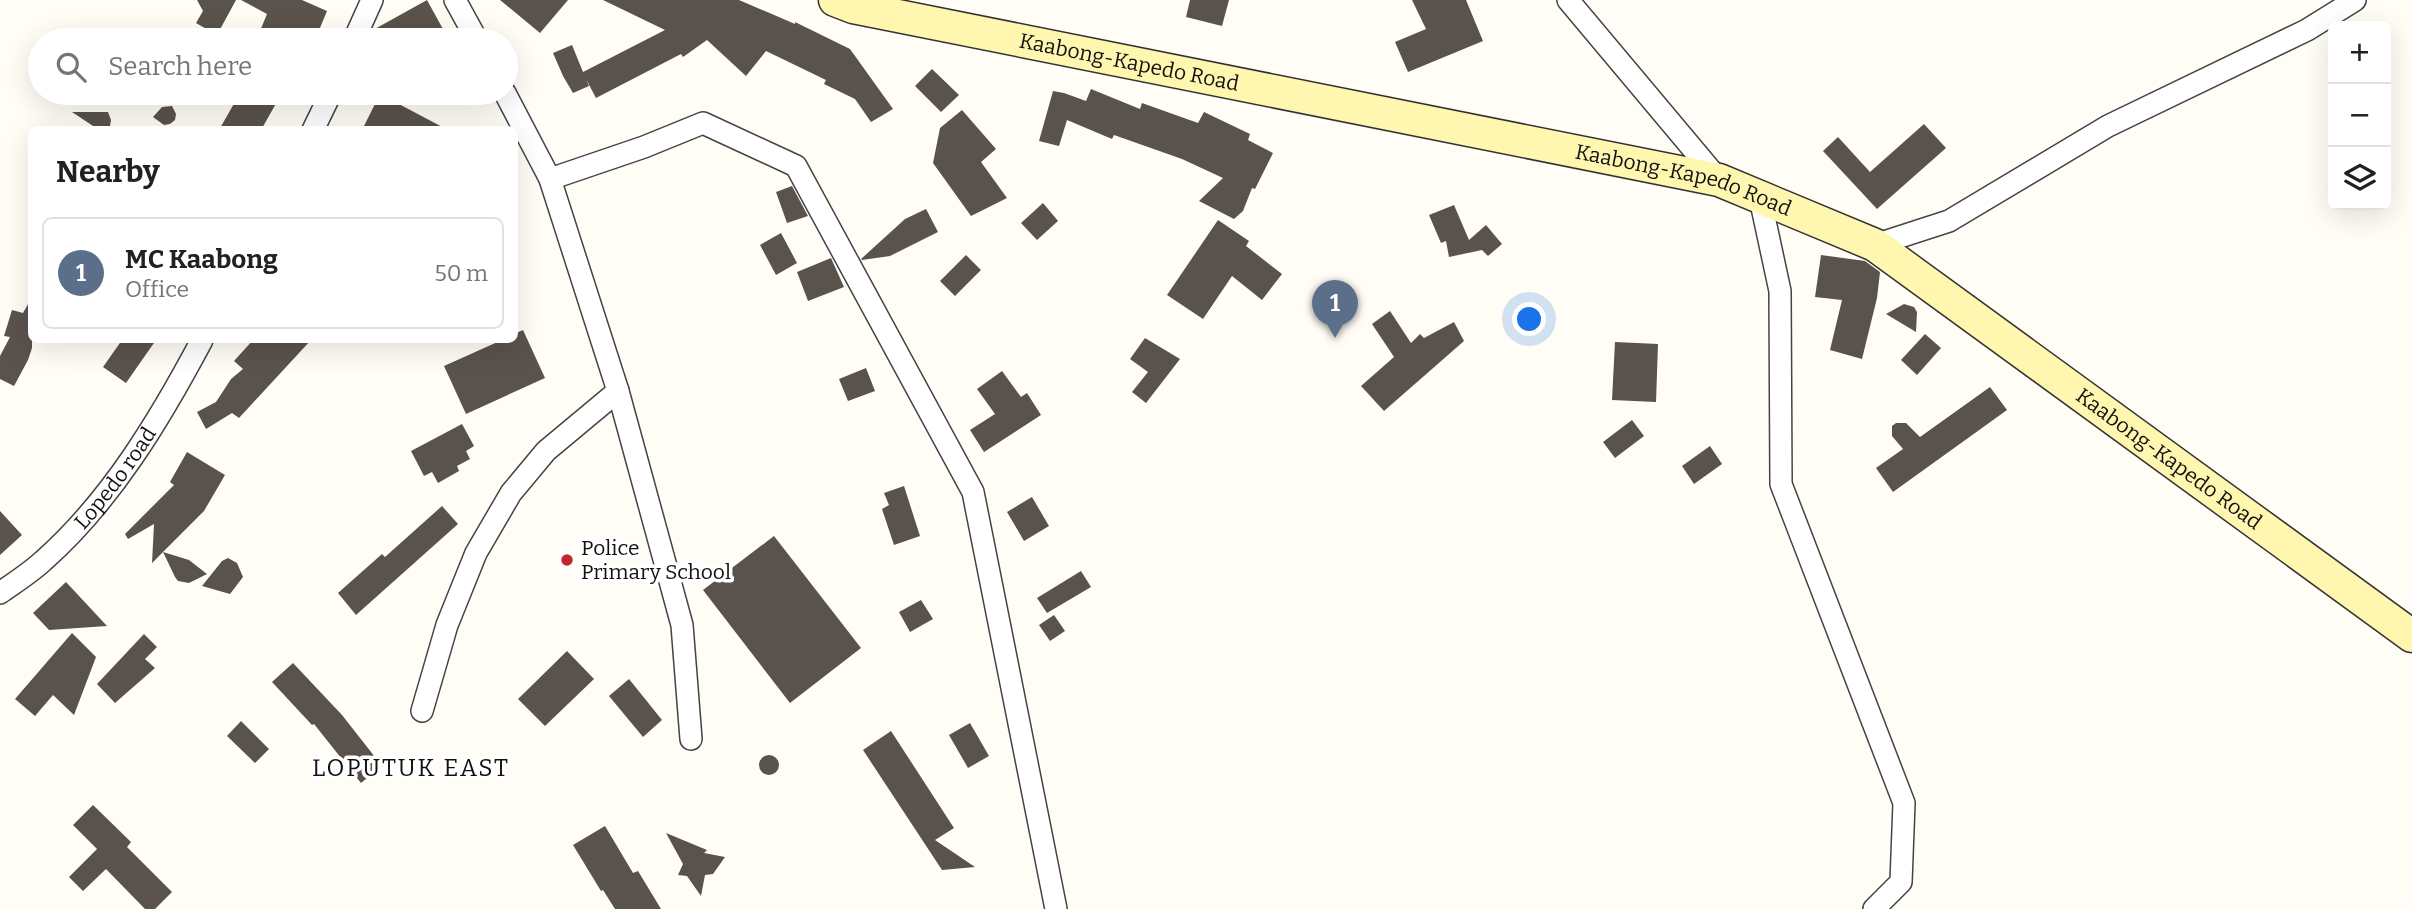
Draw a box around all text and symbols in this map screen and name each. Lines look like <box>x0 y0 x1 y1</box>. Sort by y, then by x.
map controls <box>2328 21 2391 210</box>
button: + <box>2328 21 2391 84</box>
search box <box>28 28 518 105</box>
street label: Kaabong-Kapedo Road <box>1017 28 1241 97</box>
icon: search <box>52 48 90 86</box>
text: Search here <box>108 51 252 82</box>
button: − <box>2328 84 2391 147</box>
street label: Kaabong-Kapedo Road <box>1573 139 1795 222</box>
button: layers <box>2328 147 2391 210</box>
text: Nearby <box>56 154 160 190</box>
text: MC Kaabong <box>125 244 278 275</box>
text: 1 <box>76 259 86 287</box>
text: 50 m <box>434 259 488 287</box>
text: Office <box>125 275 189 303</box>
pin: 1 <box>1312 280 1358 338</box>
your location <box>1512 302 1546 336</box>
street label: Kaabong-Kapedo Road <box>2071 383 2267 535</box>
street label: Lopedo road <box>69 422 162 535</box>
place label: Police Primary School <box>581 535 731 585</box>
marker: Police Primary School <box>559 552 575 568</box>
district label: LOPUTUK EAST <box>312 754 510 782</box>

